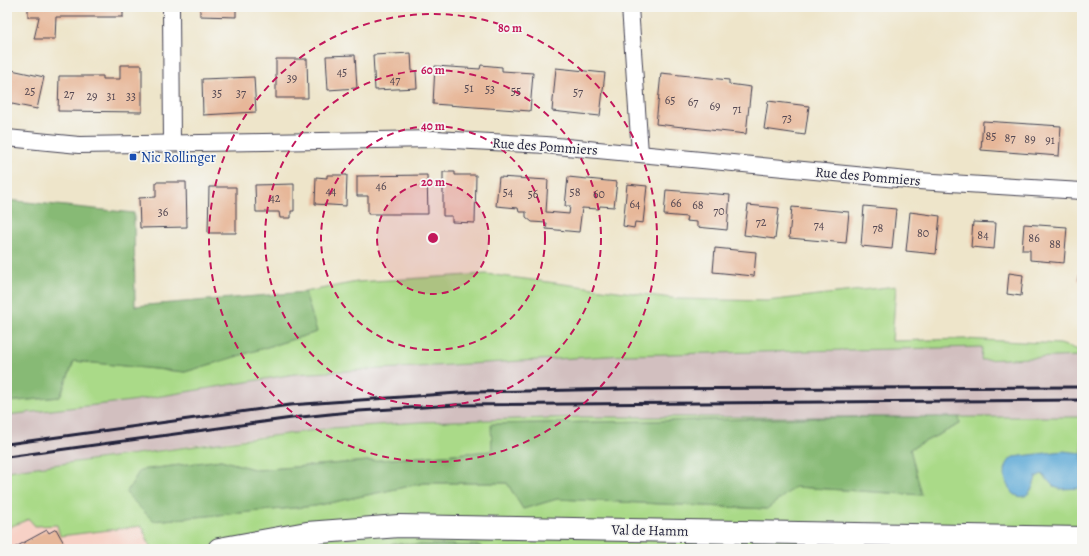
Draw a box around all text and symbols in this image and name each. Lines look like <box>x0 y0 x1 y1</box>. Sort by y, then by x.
text: 80 m <box>498 20 522 36</box>
text: 60 m <box>421 62 445 78</box>
house number: 45 <box>337 64 347 80</box>
house number: 39 <box>287 70 297 86</box>
house number: 47 <box>390 72 401 88</box>
house number: 51 <box>464 80 474 96</box>
house number: 53 <box>485 81 495 97</box>
house number: 25 <box>25 83 35 99</box>
house number: 55 <box>511 83 521 99</box>
house number: 57 <box>573 84 584 100</box>
house number: 35 <box>212 85 222 101</box>
house number: 37 <box>236 85 247 101</box>
house number: 27 <box>64 86 75 102</box>
house number: 29 <box>86 88 98 104</box>
house number: 31 <box>106 88 116 104</box>
house number: 33 <box>126 88 136 104</box>
house number: 65 <box>665 92 675 108</box>
house number: 67 <box>688 94 699 110</box>
house number: 69 <box>709 98 721 114</box>
house number: 71 <box>732 101 742 117</box>
house number: 73 <box>782 110 792 126</box>
text: 40 m <box>421 118 445 134</box>
house number: 85 <box>986 128 996 144</box>
house number: 87 <box>1005 130 1016 146</box>
house number: 89 <box>1024 131 1036 147</box>
house number: 91 <box>1045 132 1055 148</box>
street label: Rue des Pommiers <box>492 133 598 160</box>
place label: Nic Rollinger <box>141 148 216 167</box>
marker: Nic Rollinger <box>128 152 138 162</box>
street label: Rue des Pommiers <box>815 162 921 191</box>
text: 20 m <box>421 174 445 190</box>
house number: 46 <box>376 178 387 194</box>
house number: 44 <box>326 183 337 199</box>
house number: 54 <box>503 184 514 200</box>
house number: 58 <box>570 184 581 200</box>
house number: 56 <box>528 186 539 202</box>
house number: 60 <box>593 186 605 202</box>
house number: 42 <box>269 190 281 206</box>
house number: 66 <box>670 195 682 211</box>
house number: 64 <box>630 196 641 212</box>
house number: 68 <box>692 197 704 213</box>
house number: 70 <box>713 203 725 219</box>
house number: 36 <box>158 204 169 220</box>
house number: 72 <box>756 214 767 230</box>
house number: 74 <box>814 217 825 233</box>
house number: 78 <box>873 220 884 236</box>
house number: 80 <box>917 225 929 241</box>
house number: 84 <box>977 227 989 243</box>
house number: 86 <box>1028 230 1040 246</box>
centre of rings <box>426 231 440 245</box>
house number: 88 <box>1049 236 1061 252</box>
street label: Val de Hamm <box>610 520 689 541</box>

